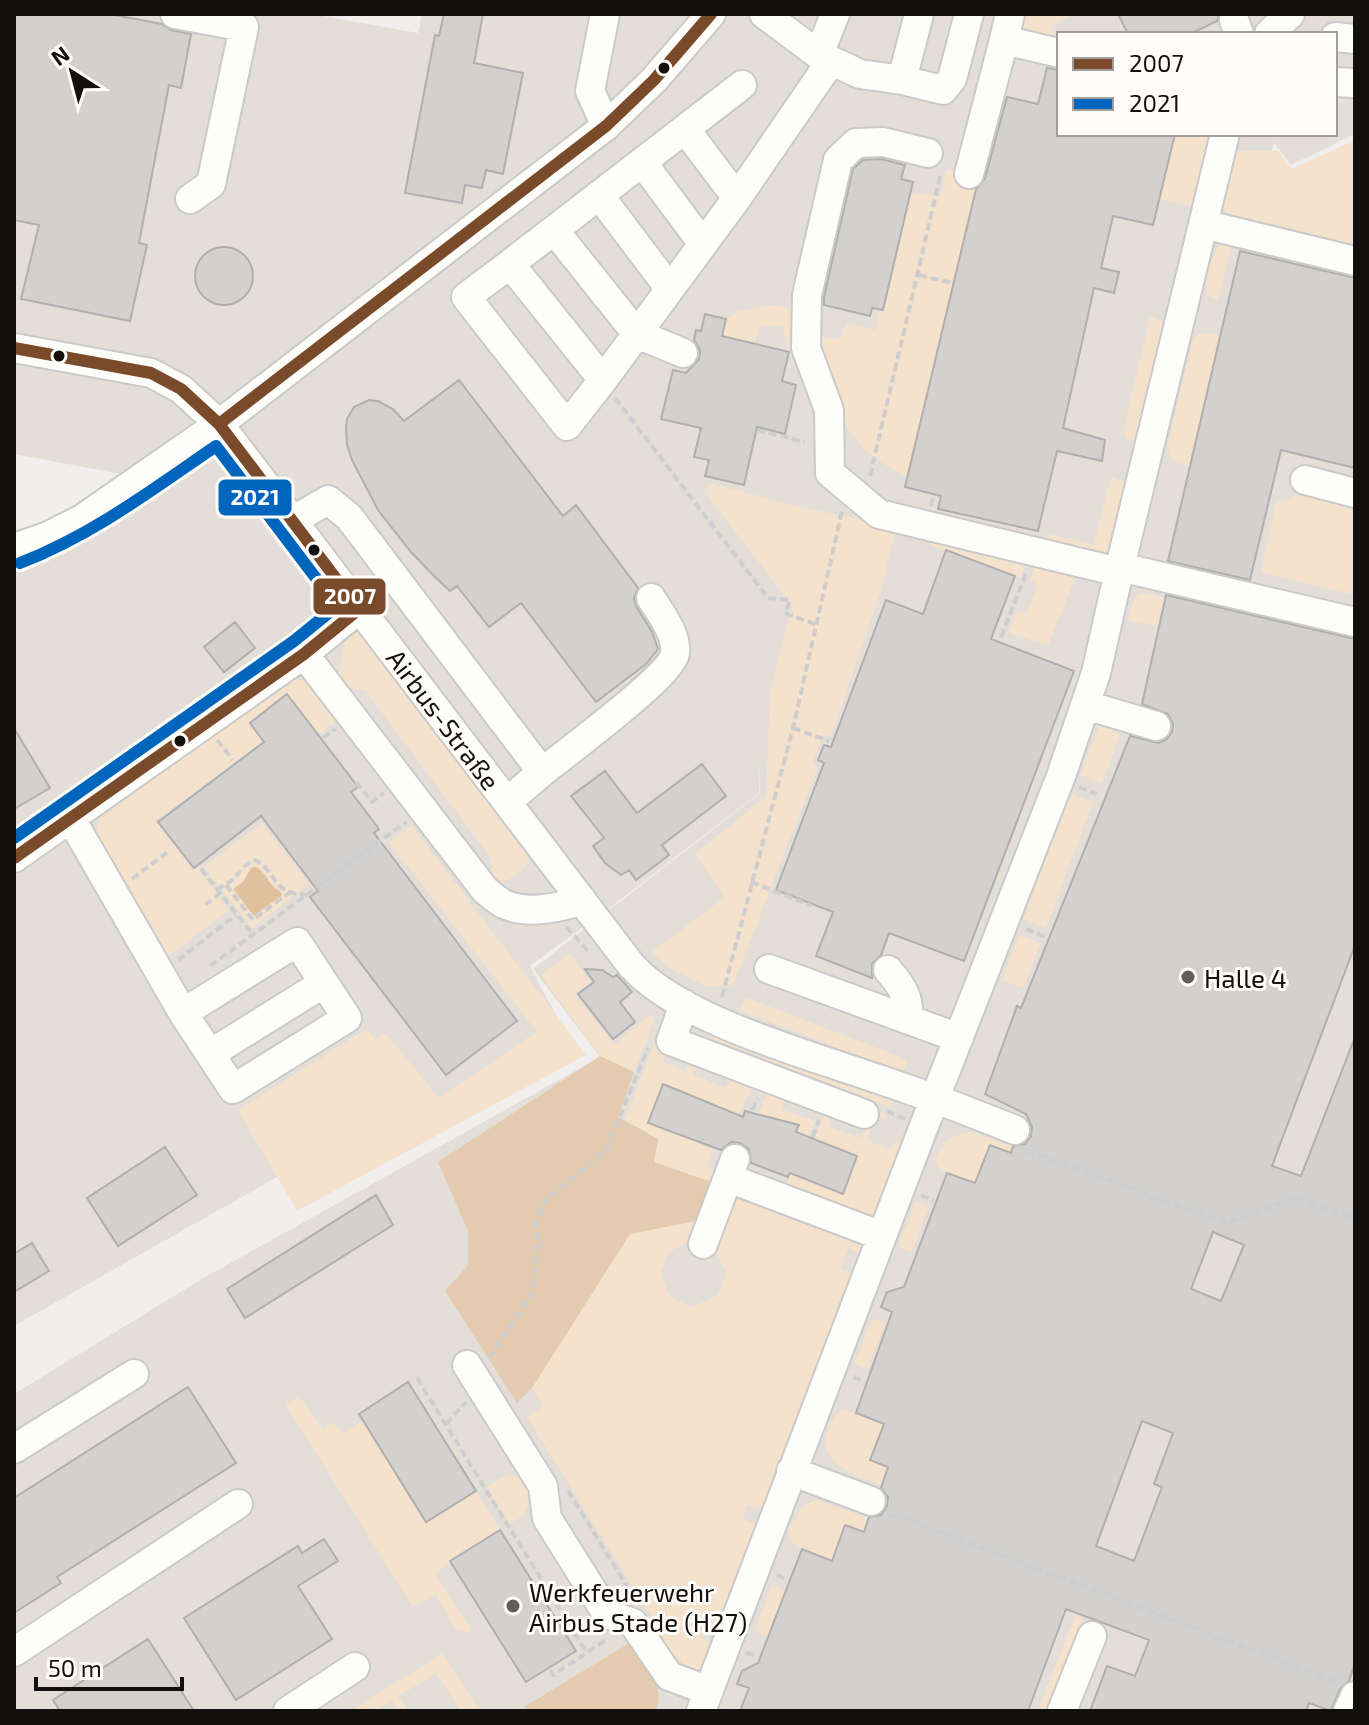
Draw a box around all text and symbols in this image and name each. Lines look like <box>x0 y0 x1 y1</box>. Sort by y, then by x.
north arrow <box>32 32 112 112</box>
legend <box>1057 32 1337 136</box>
text: N <box>46 40 74 70</box>
text: 2007 <box>1129 48 1184 77</box>
unlabelled marker <box>656 60 672 76</box>
text: 2021 <box>1129 88 1180 117</box>
unlabelled marker <box>51 348 67 364</box>
line badge: 2021 <box>217 478 293 517</box>
text: 2021 <box>231 483 279 509</box>
unlabelled marker <box>306 542 322 558</box>
line badge: 2007 <box>312 577 387 616</box>
text: 2007 <box>324 582 376 608</box>
street label: Airbus-Straße <box>381 643 507 795</box>
unlabelled marker <box>172 733 188 749</box>
place label: Halle 4 <box>1204 962 1287 993</box>
marker: Halle 4 <box>1179 968 1197 986</box>
place label: Werkfeuerwehr Airbus Stade (H27) <box>529 1576 747 1637</box>
marker: Werkfeuerwehr Airbus Stade (H27) <box>504 1597 522 1615</box>
scale bar <box>36 1641 182 1691</box>
text: 50 m <box>48 1653 102 1682</box>

